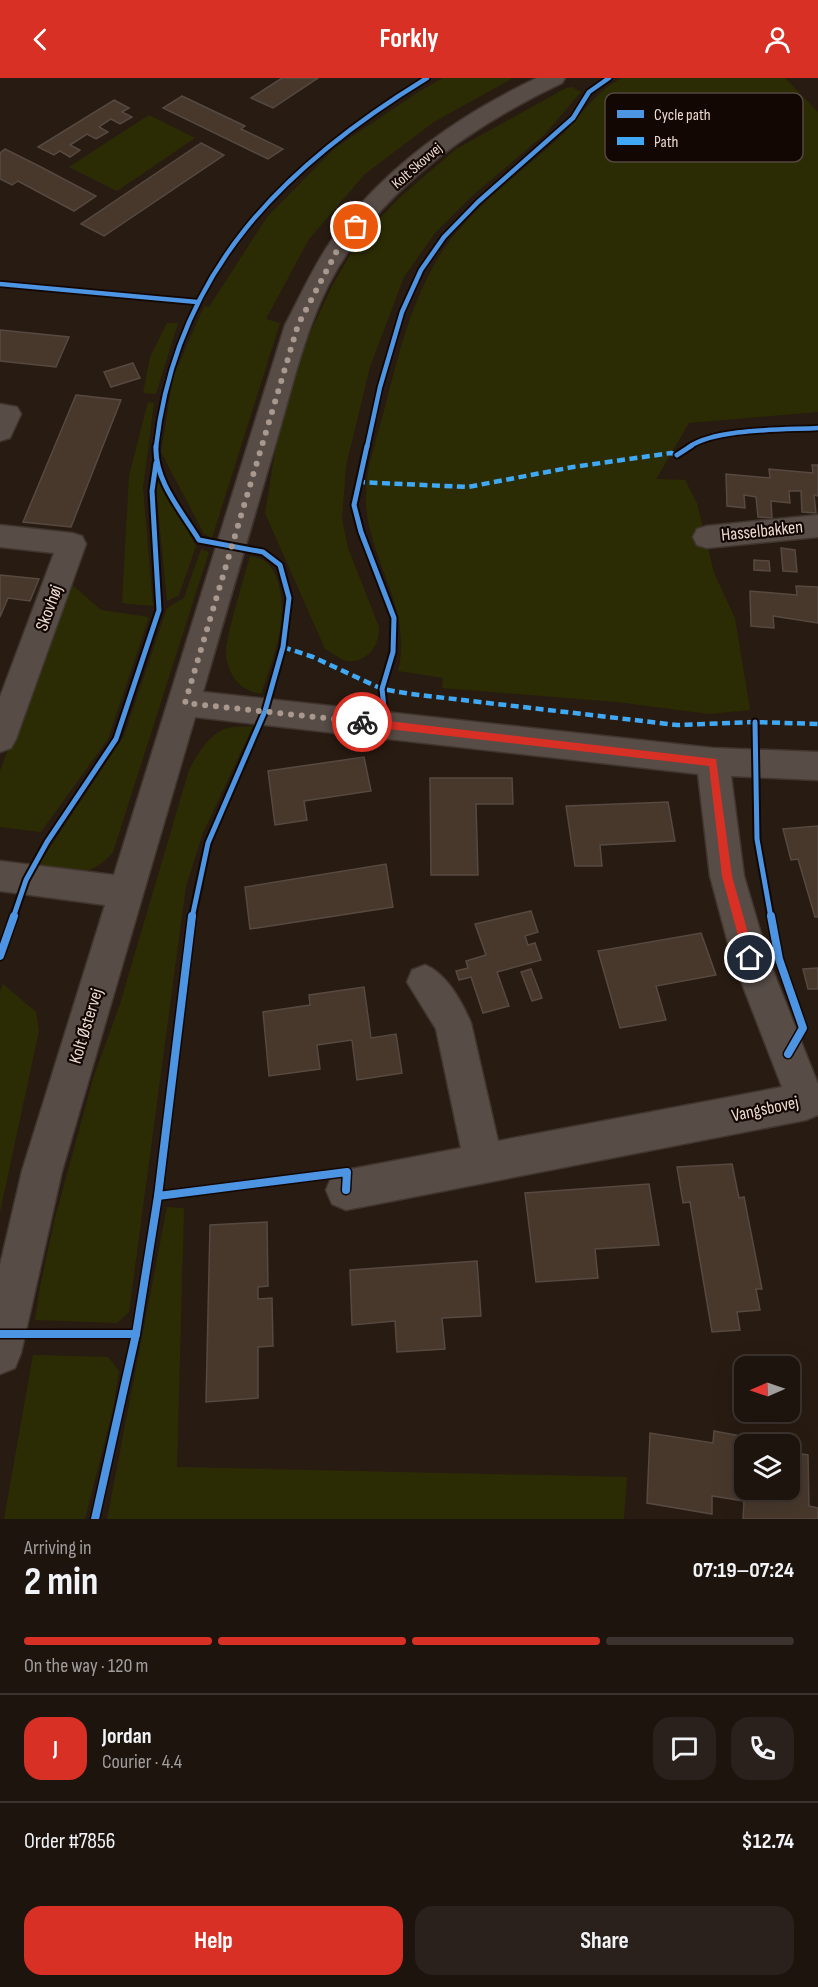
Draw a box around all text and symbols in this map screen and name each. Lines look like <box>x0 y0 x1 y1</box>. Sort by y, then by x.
icon: back <box>24 23 57 56</box>
text: Forkly <box>380 23 438 55</box>
icon: person <box>761 23 794 56</box>
legend <box>605 93 803 162</box>
text: Cycle path <box>654 106 711 125</box>
text: Path <box>654 133 678 152</box>
street label: Kolt Skovvej <box>388 139 446 193</box>
pin <box>330 201 381 252</box>
icon: bag <box>339 210 372 243</box>
street label: Hasselbakken <box>720 516 804 546</box>
street label: Skovhøj <box>31 582 67 634</box>
courier <box>332 692 392 752</box>
icon: bike <box>346 706 379 739</box>
pin <box>724 932 775 983</box>
icon: home <box>733 941 766 974</box>
street label: Kolt Østervej <box>65 986 107 1066</box>
street label: Vangsbovej <box>730 1092 800 1126</box>
north arrow <box>734 1356 800 1422</box>
map controls <box>734 1356 800 1500</box>
button: layers <box>734 1434 800 1500</box>
text: Arriving in <box>24 1536 92 1560</box>
text: 07:19–07:24 <box>693 1557 794 1584</box>
text: 2 min <box>24 1559 98 1606</box>
text: On the way · 120 m <box>24 1654 148 1678</box>
button: chat <box>653 1717 716 1780</box>
button: phone <box>731 1717 794 1780</box>
text: Jordan <box>102 1723 151 1750</box>
text: J <box>53 1735 58 1762</box>
text: Courier · 4.4 <box>102 1750 182 1774</box>
text: Order #7856 <box>24 1828 115 1855</box>
text: $12.74 <box>742 1828 794 1855</box>
button: Help <box>24 1906 403 1975</box>
button: Share <box>415 1906 794 1975</box>

